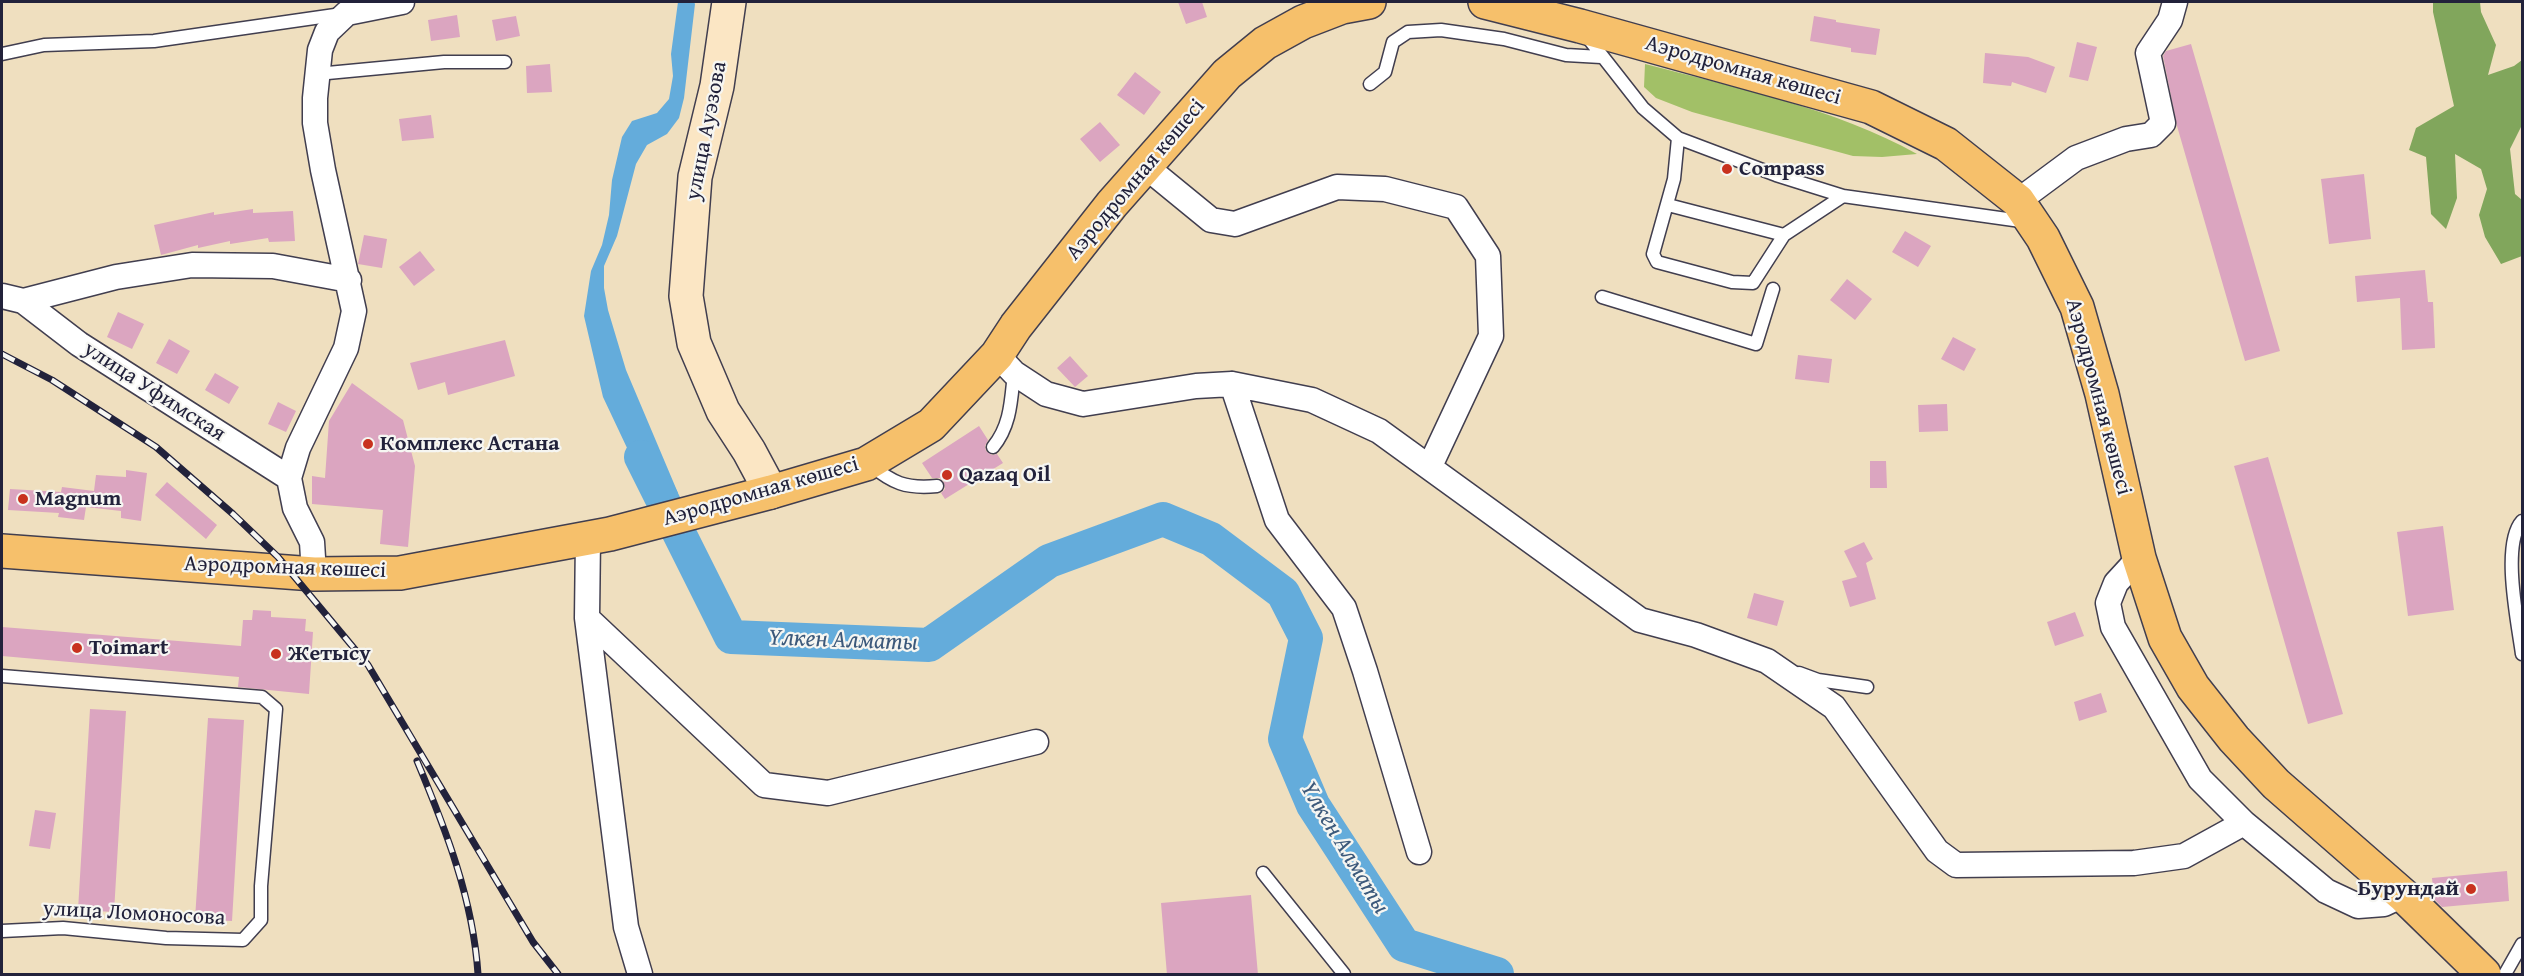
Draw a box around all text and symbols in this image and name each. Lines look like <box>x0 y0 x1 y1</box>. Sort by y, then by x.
street label: Аэродромная көшесі <box>1642 30 1844 112</box>
street label: улица Ауэзова <box>681 59 733 203</box>
street label: Аэродромная көшесі <box>1061 94 1211 266</box>
place label: Compass <box>1739 156 1825 182</box>
marker: Compass <box>1720 162 1734 176</box>
street label: Аэродромная көшесі <box>2059 296 2137 498</box>
street label: улица Уфимская <box>78 336 230 448</box>
place label: Комплекс Астана <box>380 431 559 457</box>
marker: Комплекс Астана <box>361 437 375 451</box>
street label: Аэродромная көшесі <box>660 451 862 533</box>
place label: Qazaq Oil <box>959 462 1051 488</box>
marker: Qazaq Oil <box>940 468 954 482</box>
place label: Magnum <box>35 486 121 512</box>
marker: Magnum <box>16 492 30 506</box>
street label: Аэродромная көшесі <box>183 551 387 585</box>
water label: Үлкен Алматы <box>768 624 918 658</box>
place label: Toimart <box>89 635 168 661</box>
marker: Toimart <box>70 641 84 655</box>
place label: Жетысу <box>288 641 371 667</box>
marker: Жетысу <box>269 647 283 661</box>
water label: Үлкен Алматы <box>1293 777 1395 919</box>
place label: Бурундай <box>2358 876 2459 902</box>
marker: Бурундай <box>2464 882 2478 896</box>
street label: улица Ломоносова <box>42 896 226 932</box>

